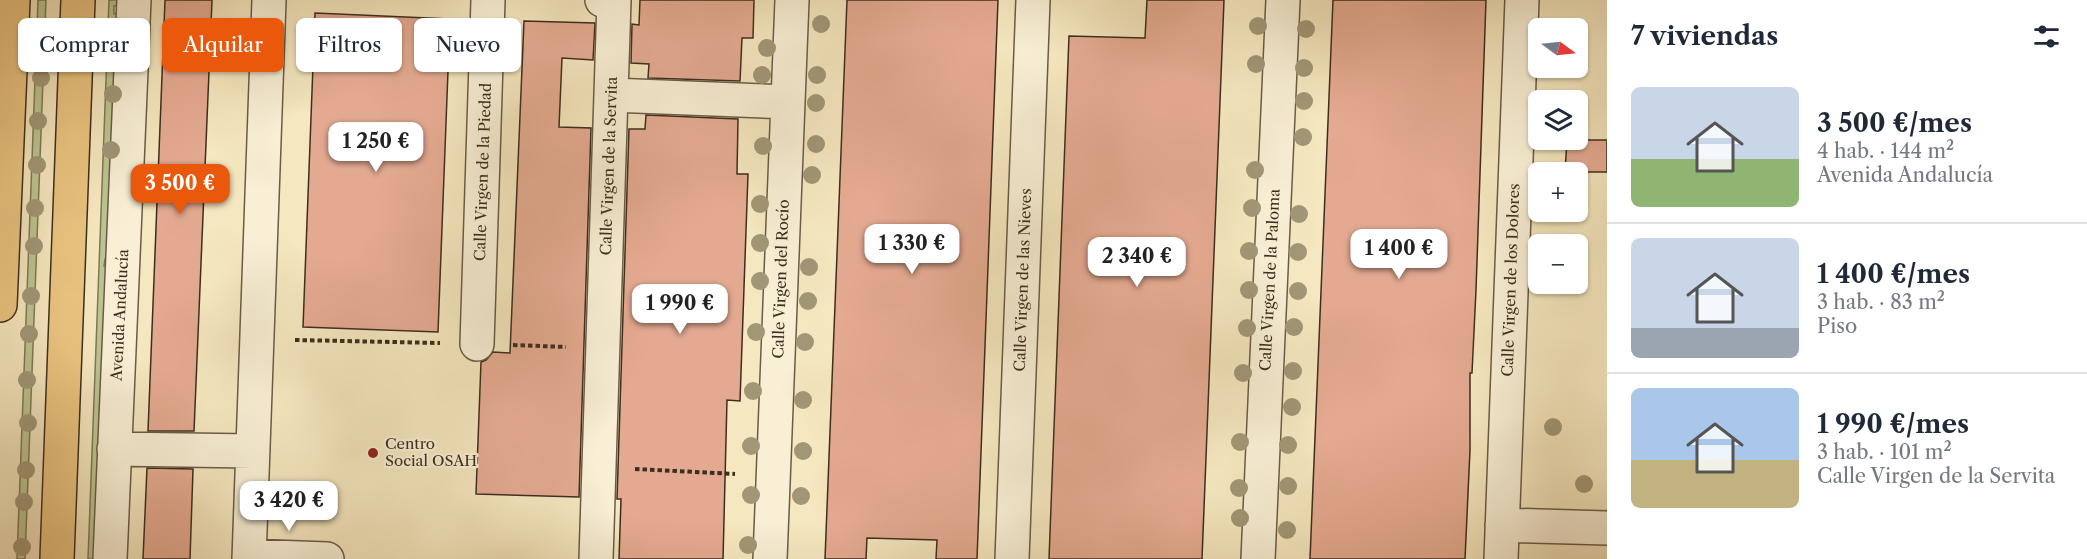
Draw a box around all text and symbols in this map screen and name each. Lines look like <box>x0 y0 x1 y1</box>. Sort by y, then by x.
chip: Comprar <box>18 18 150 72</box>
chip: Alquilar <box>162 18 284 72</box>
chip: Filtros <box>296 18 402 72</box>
chip: Nuevo <box>414 18 521 72</box>
north arrow <box>1528 18 1588 78</box>
map controls <box>1528 18 1588 294</box>
text: 7 viviendas <box>1631 20 1778 52</box>
icon: filters <box>2030 20 2063 53</box>
street label: Calle Virgen de la Servita <box>596 76 621 256</box>
street label: Calle Virgen de la Piedad <box>470 83 495 261</box>
button: layers <box>1528 90 1588 150</box>
text: 3 500 €/mes <box>1817 107 1972 139</box>
icon: home <box>1679 111 1751 183</box>
pin: 1 250 € <box>321 122 431 173</box>
text: 1 250 € <box>342 129 410 153</box>
text: 4 hab. · 144 m² <box>1817 139 1954 163</box>
button: + <box>1528 162 1588 222</box>
text: Avenida Andalucía <box>1817 163 1993 187</box>
pin: 3 500 € <box>125 164 235 215</box>
text: 3 500 € <box>145 171 215 195</box>
street label: Calle Virgen de los Dolores <box>1498 183 1523 377</box>
street label: Calle Virgen de las Nieves <box>1010 188 1035 372</box>
street label: Calle Virgen de la Paloma <box>1255 188 1284 372</box>
street label: Calle Virgen del Rocío <box>768 199 793 359</box>
pin: 1 330 € <box>857 224 967 275</box>
pin: 1 400 € <box>1344 229 1454 280</box>
text: 1 330 € <box>878 231 946 255</box>
button: − <box>1528 234 1588 294</box>
text: 1 400 € <box>1364 236 1434 260</box>
pin: 2 340 € <box>1082 237 1192 288</box>
text: 2 340 € <box>1102 244 1172 268</box>
street label: Avenida Andalucía <box>107 248 132 382</box>
text: 1 400 €/mes <box>1817 258 1970 290</box>
icon: home <box>1679 262 1751 334</box>
pin: 1 990 € <box>625 284 735 335</box>
text: 3 hab. · 83 m² <box>1817 290 1945 314</box>
text: 1 990 € <box>646 291 714 315</box>
text: Piso <box>1817 314 1857 338</box>
text: 1 990 €/mes <box>1817 408 1969 440</box>
icon: home <box>1679 412 1751 484</box>
place label: Centro Social OSAH <box>385 434 477 470</box>
text: 3 hab. · 101 m² <box>1817 440 1952 464</box>
marker: Centro Social OSAH <box>366 446 380 460</box>
text: Calle Virgen de la Servita <box>1817 464 2055 488</box>
pin: 3 420 € <box>234 481 344 532</box>
text: 3 420 € <box>254 488 324 512</box>

